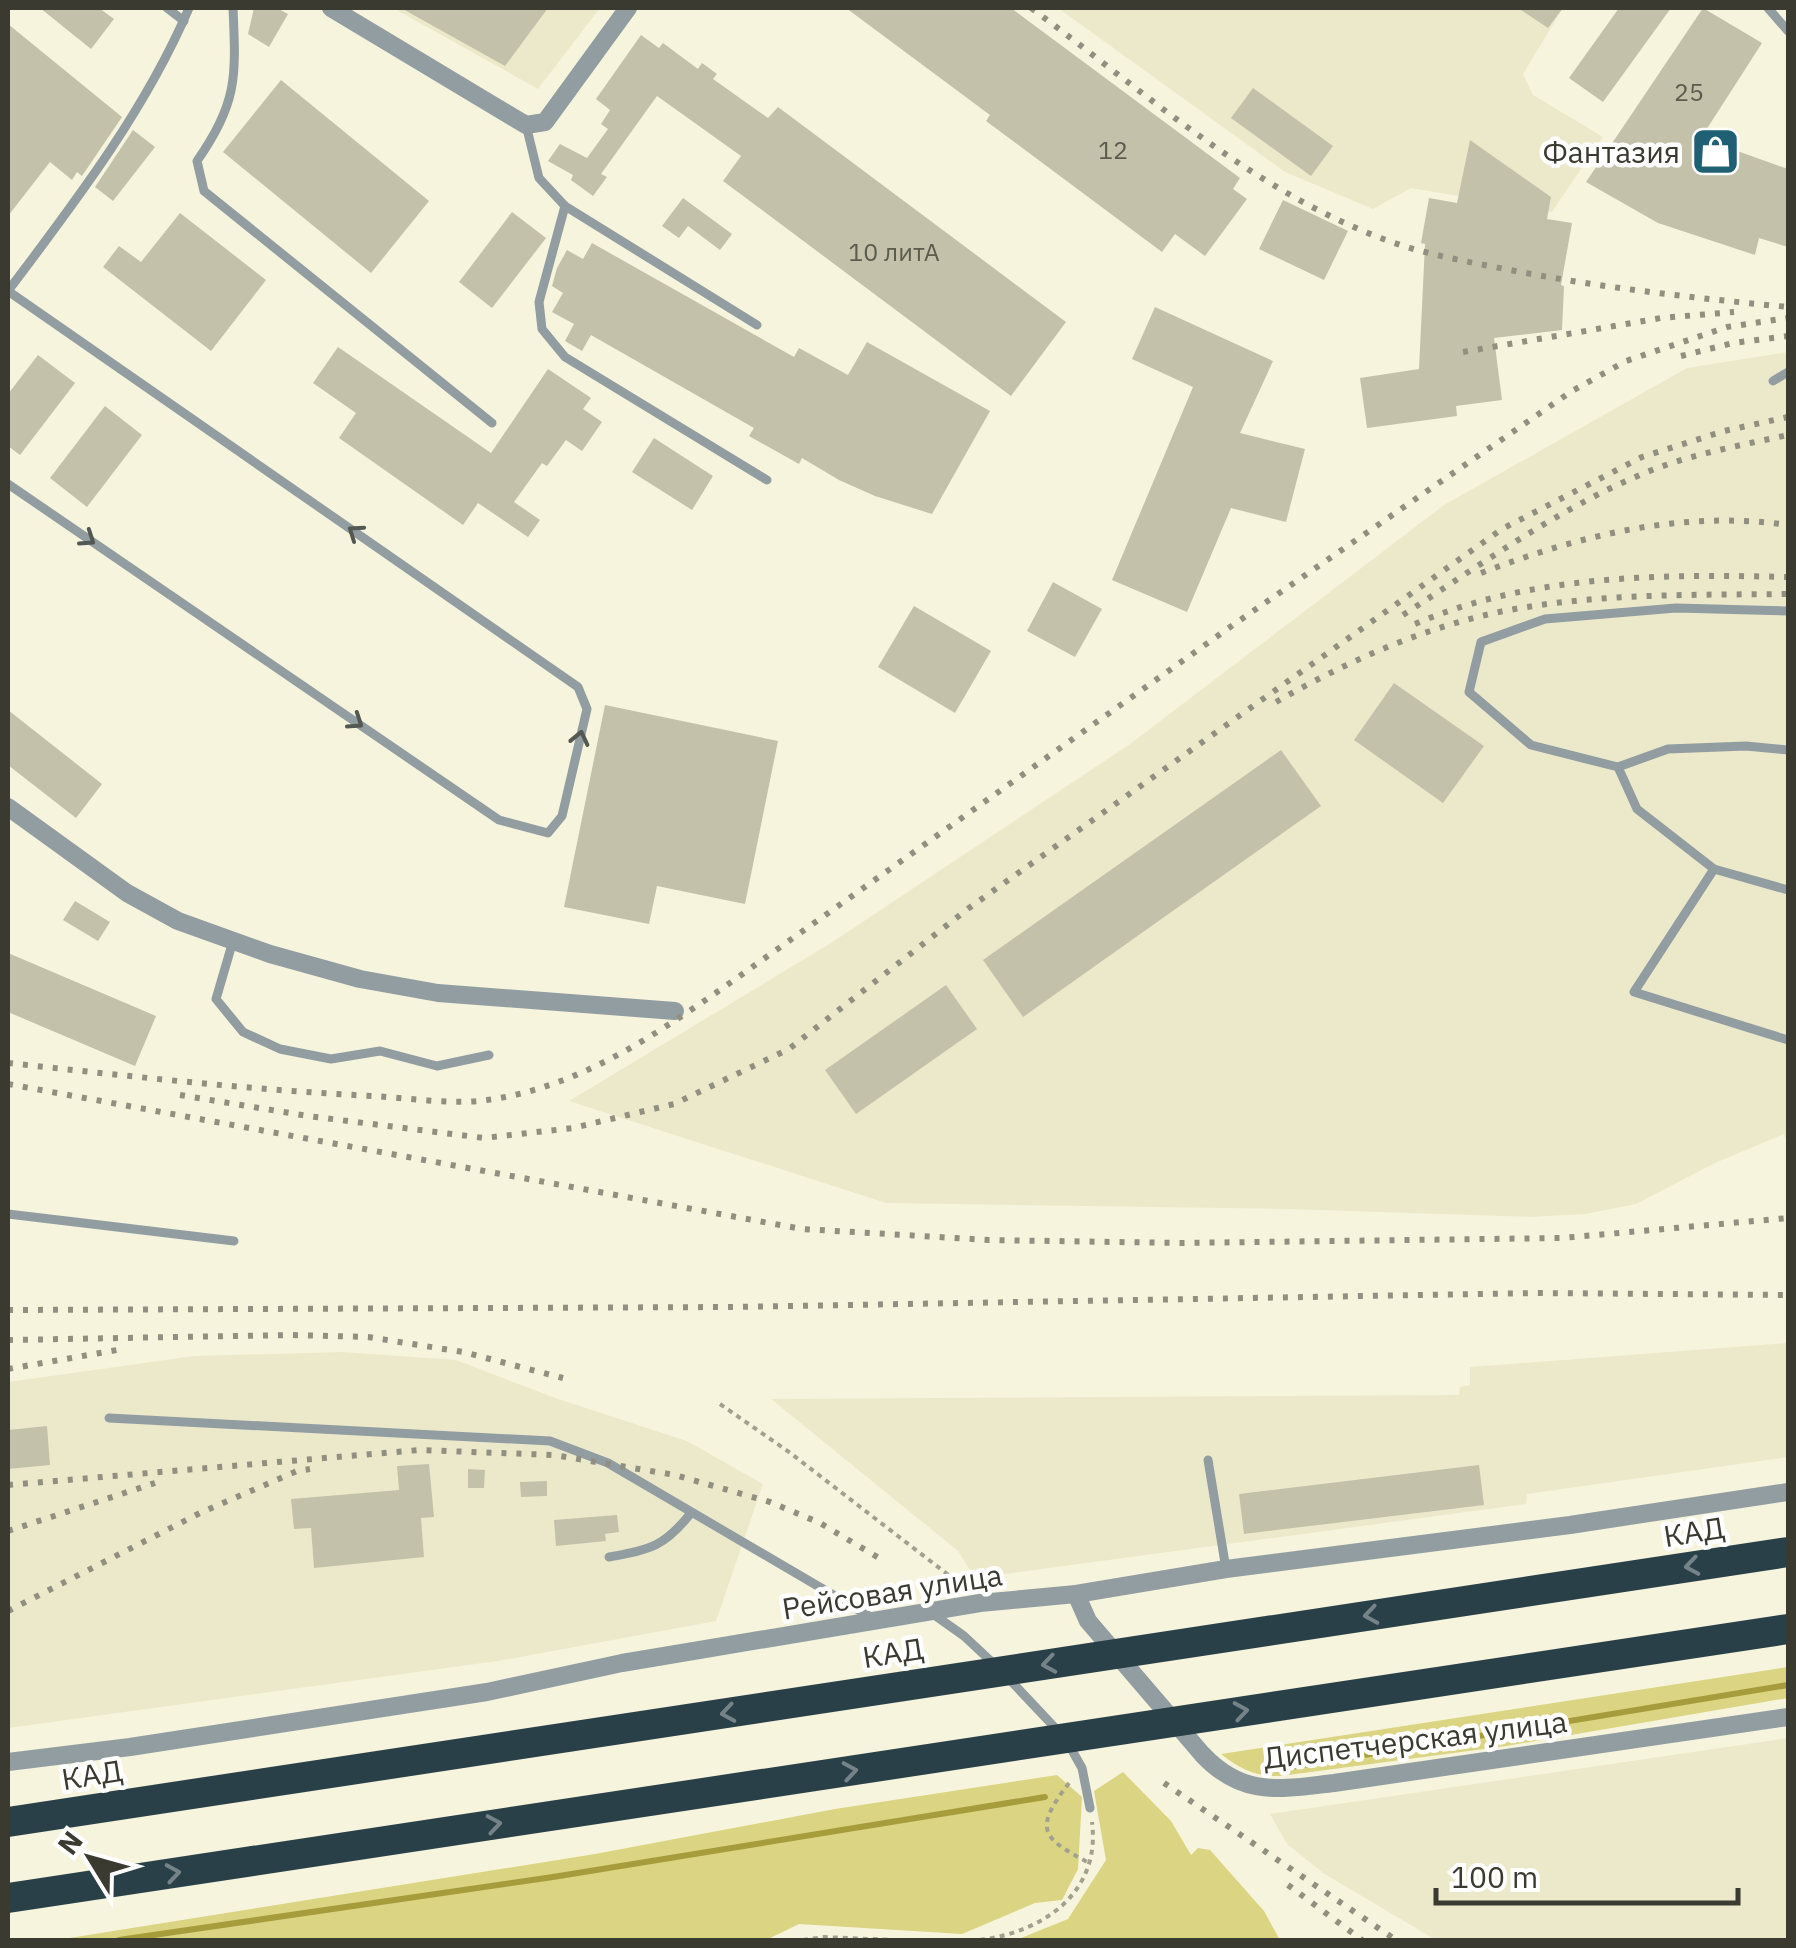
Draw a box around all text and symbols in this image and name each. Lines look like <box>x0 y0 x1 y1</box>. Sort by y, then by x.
house number: 25 <box>1674 75 1704 108</box>
shop icon: Фантазия <box>1689 125 1741 177</box>
place label: Фантазия <box>1543 132 1680 171</box>
house number: 12 <box>1098 133 1128 166</box>
house number: 10 литА <box>848 235 940 268</box>
one-way arrow <box>348 526 366 544</box>
one-way arrow <box>77 527 95 545</box>
one-way arrow <box>345 710 364 728</box>
one-way arrow <box>568 730 589 747</box>
street label: КАД <box>1661 1507 1727 1555</box>
street label: Рейсовая улица <box>779 1554 1005 1628</box>
one-way arrow <box>1684 1555 1700 1576</box>
one-way arrow <box>1362 1604 1379 1625</box>
street label: КАД <box>860 1628 926 1676</box>
one-way arrow <box>1041 1652 1058 1673</box>
one-way arrow <box>720 1701 736 1722</box>
street label: Диспетчерская улица <box>1261 1701 1569 1777</box>
one-way arrow <box>1233 1702 1249 1723</box>
street label: КАД <box>59 1750 125 1798</box>
one-way arrow <box>842 1761 859 1782</box>
north arrow <box>40 1808 140 1908</box>
one-way arrow <box>486 1815 503 1836</box>
text: N <box>49 1823 91 1862</box>
scale bar <box>1436 1843 1738 1905</box>
text: 100 m <box>1451 1857 1538 1896</box>
one-way arrow <box>165 1863 181 1884</box>

